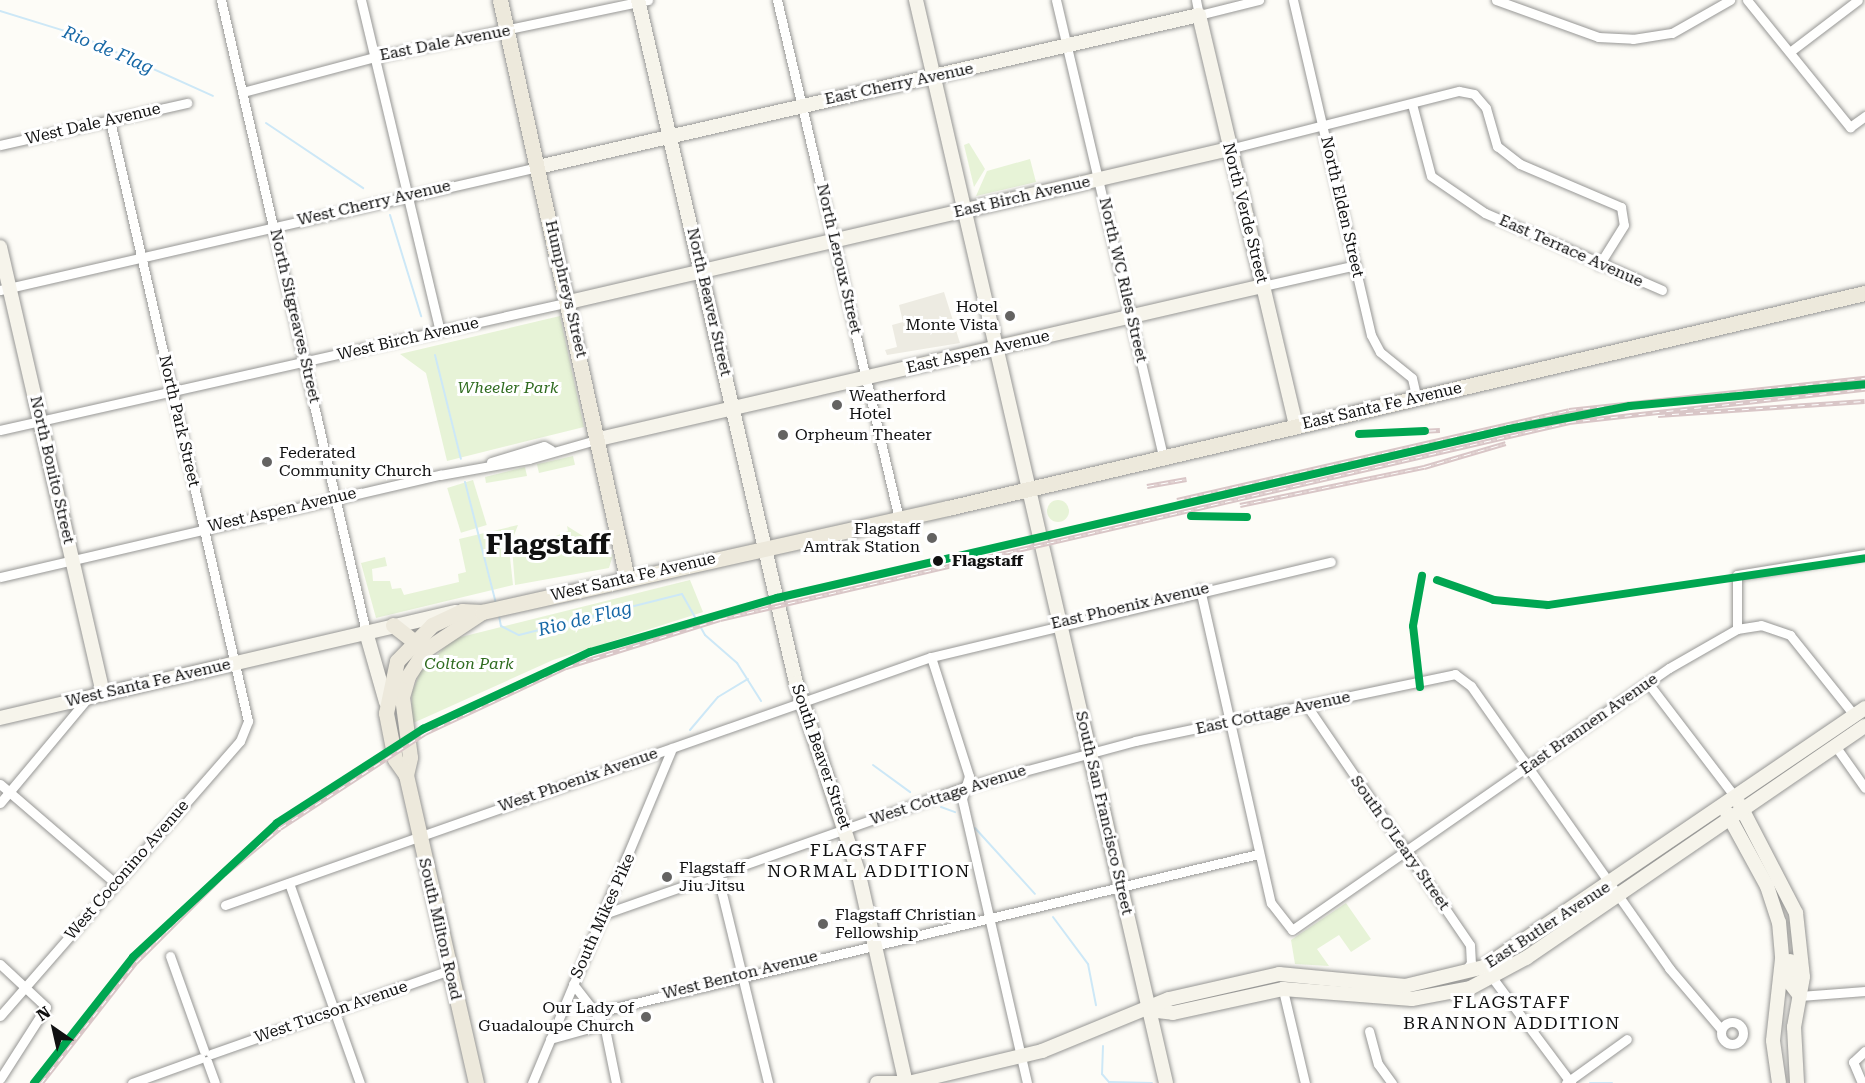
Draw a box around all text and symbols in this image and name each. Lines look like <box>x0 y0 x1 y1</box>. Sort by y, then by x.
water label: Rio de Flag <box>60 21 156 79</box>
street label: East Dale Avenue <box>378 21 512 65</box>
street label: East Cherry Avenue <box>823 59 975 109</box>
street label: West Dale Avenue <box>24 99 162 149</box>
street label: North Elden Street <box>1316 135 1368 279</box>
street label: North Verde Street <box>1218 141 1272 285</box>
street label: East Birch Avenue <box>952 172 1092 222</box>
street label: West Cherry Avenue <box>295 176 453 230</box>
street label: North Leroux Street <box>812 182 866 336</box>
street label: North WC Riles Street <box>1095 196 1151 364</box>
street label: East Terrace Avenue <box>1496 211 1646 291</box>
street label: Humphreys Street <box>541 218 591 360</box>
street label: North Beaver Street <box>683 226 735 378</box>
street label: North Sitgreaves Street <box>266 227 324 405</box>
place label: Hotel Monte Vista <box>906 297 998 335</box>
marker: Hotel Monte Vista <box>1003 309 1017 323</box>
street label: West Birch Avenue <box>335 313 481 365</box>
street label: East Aspen Avenue <box>904 326 1052 378</box>
street label: North Park Street <box>154 353 204 489</box>
park label: Wheeler Park <box>458 378 558 398</box>
street label: East Santa Fe Avenue <box>1300 378 1464 434</box>
place label: Weatherford Hotel <box>849 386 946 424</box>
street label: North Bonito Street <box>26 394 78 546</box>
marker: Weatherford Hotel <box>830 398 844 412</box>
place label: Orpheum Theater <box>795 425 932 445</box>
marker: Orpheum Theater <box>776 428 790 442</box>
place label: Federated Community Church <box>279 443 432 481</box>
marker: Federated Community Church <box>260 455 274 469</box>
street label: West Aspen Avenue <box>206 484 358 536</box>
place label: Flagstaff Amtrak Station <box>803 519 920 557</box>
district label: Flagstaff <box>486 528 610 562</box>
marker: Flagstaff Amtrak Station <box>925 531 939 545</box>
street label: West Santa Fe Avenue <box>549 549 717 605</box>
place label: Flagstaff <box>952 551 1023 571</box>
marker: Flagstaff <box>929 552 947 570</box>
street label: East Phoenix Avenue <box>1049 578 1211 634</box>
water label: Rio de Flag <box>536 597 634 641</box>
park label: Colton Park <box>424 654 514 674</box>
street label: West Santa Fe Avenue <box>64 655 232 711</box>
street label: East Brannen Avenue <box>1517 669 1661 779</box>
street label: South Beaver Street <box>787 682 855 832</box>
street label: East Cottage Avenue <box>1194 687 1352 739</box>
street label: South San Francisco Street <box>1071 709 1137 917</box>
street label: West Phoenix Avenue <box>496 744 660 816</box>
street label: West Cottage Avenue <box>868 761 1028 829</box>
street label: South O'Leary Street <box>1346 772 1454 914</box>
street label: West Coconino Avenue <box>61 796 193 944</box>
district label: FLAGSTAFF NORMAL ADDITION <box>767 840 971 882</box>
street label: South Mikes Pike <box>567 851 639 981</box>
street label: South Milton Road <box>414 856 466 1002</box>
place label: Flagstaff Jiu Jitsu <box>679 858 745 896</box>
marker: Flagstaff Jiu Jitsu <box>660 870 674 884</box>
street label: East Butler Avenue <box>1482 878 1614 972</box>
place label: Flagstaff Christian Fellowship <box>835 905 976 943</box>
marker: Flagstaff Christian Fellowship <box>816 917 830 931</box>
street label: West Benton Avenue <box>660 946 820 1004</box>
street label: West Tucson Avenue <box>252 977 410 1047</box>
district label: FLAGSTAFF BRANNON ADDITION <box>1403 992 1621 1034</box>
place label: Our Lady of Guadaloupe Church <box>478 998 634 1036</box>
north arrow <box>24 999 84 1059</box>
text: N <box>33 1002 54 1025</box>
marker: Our Lady of Guadaloupe Church <box>639 1010 653 1024</box>

